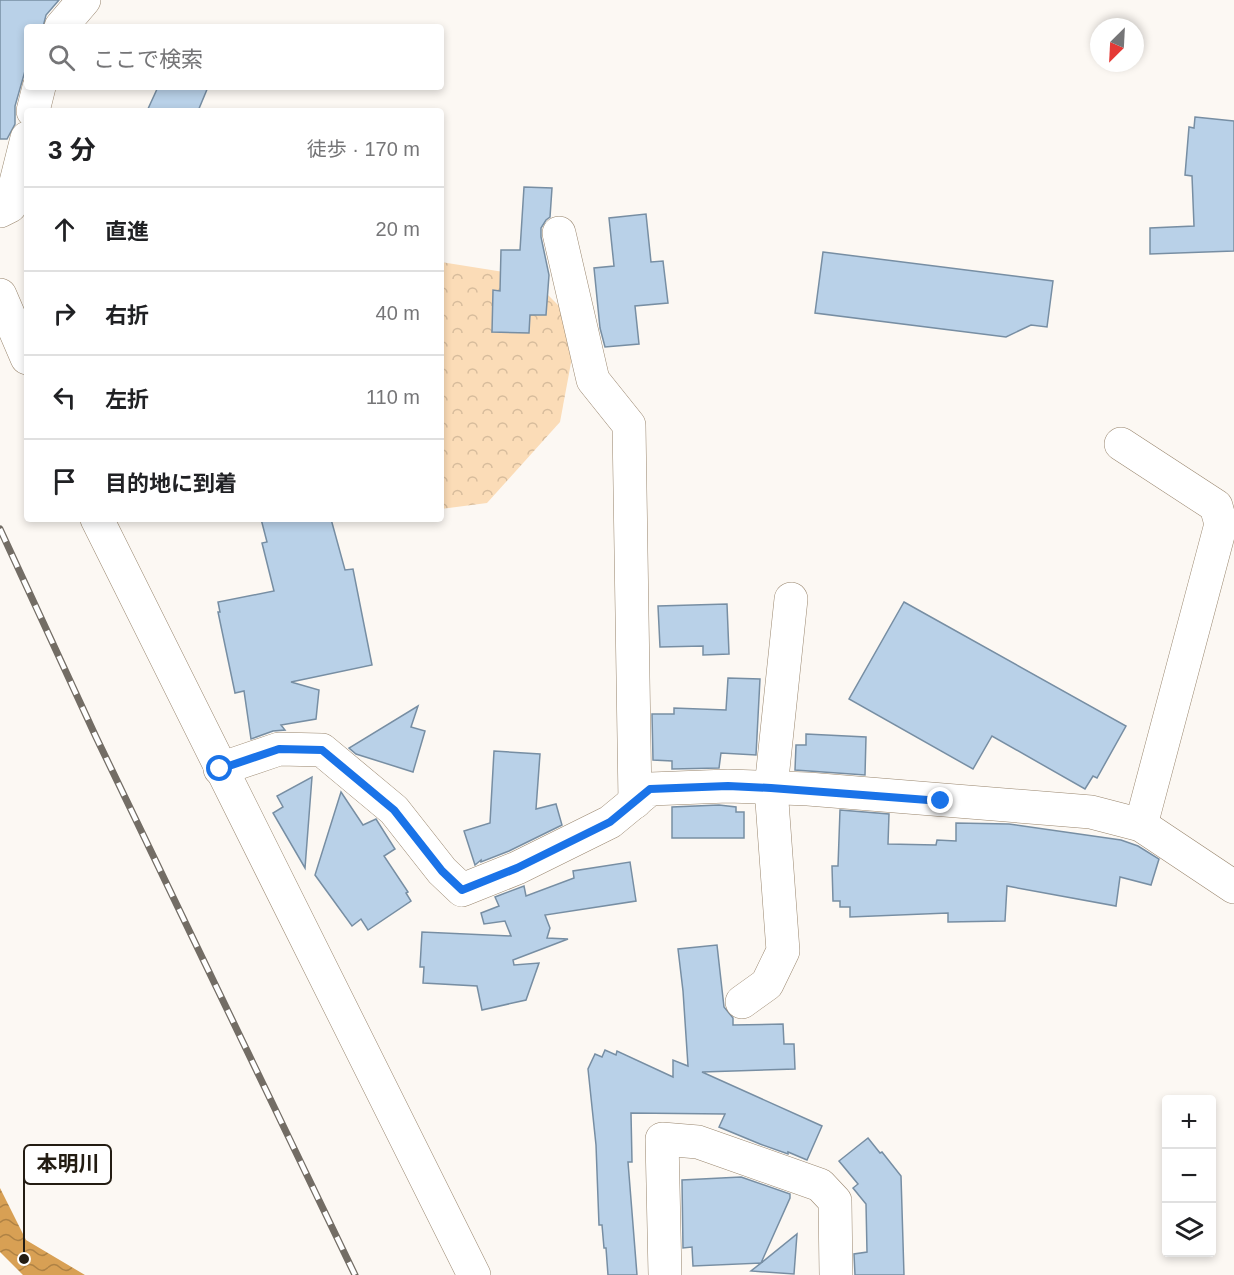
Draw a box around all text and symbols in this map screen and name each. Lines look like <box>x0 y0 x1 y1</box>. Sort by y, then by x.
north arrow <box>1090 18 1144 72</box>
search box <box>24 24 444 90</box>
icon: search <box>45 41 78 74</box>
text: ここで検索 <box>93 47 203 72</box>
text: 3 分 <box>48 135 96 165</box>
text: 徒歩 · 170 m <box>307 138 420 160</box>
icon: ahead <box>48 213 81 246</box>
text: 20 m <box>376 218 420 240</box>
text: 直進 <box>105 219 149 244</box>
icon: right <box>48 297 81 330</box>
text: 40 m <box>376 302 420 324</box>
text: 右折 <box>105 303 149 328</box>
icon: left <box>48 381 81 414</box>
text: 110 m <box>366 386 420 408</box>
text: 左折 <box>105 387 149 412</box>
icon: arrive <box>48 465 81 498</box>
text: 目的地に到着 <box>105 471 237 496</box>
route start <box>206 755 232 781</box>
route end <box>927 787 953 813</box>
map controls <box>1162 1095 1216 1257</box>
button: + <box>1162 1095 1216 1149</box>
callout: 本明川 <box>24 1145 111 1184</box>
button: − <box>1162 1149 1216 1203</box>
text: 本明川 <box>37 1152 100 1175</box>
button: layers <box>1162 1203 1216 1257</box>

